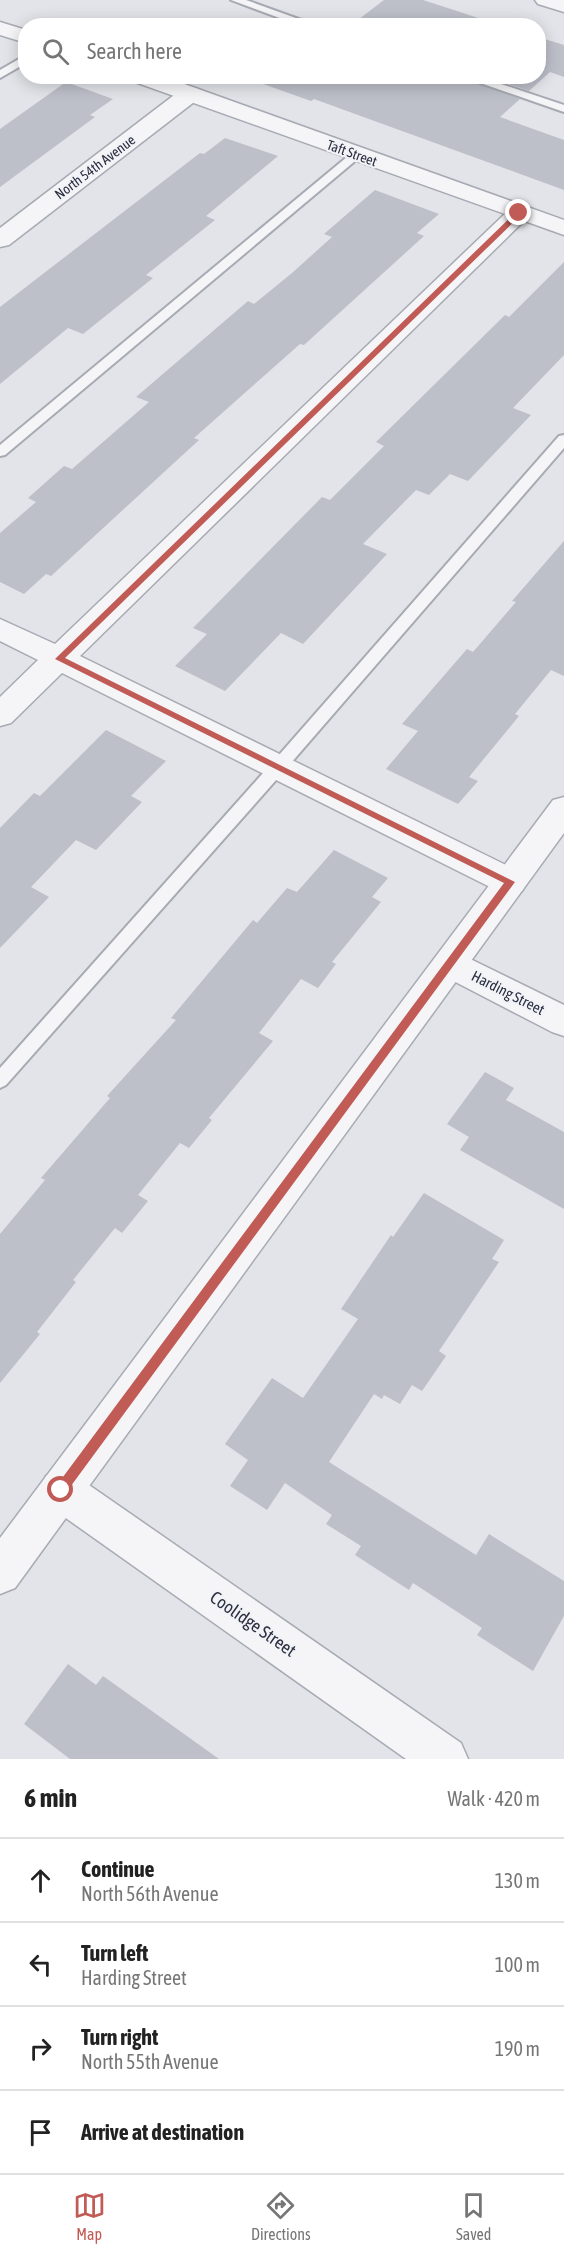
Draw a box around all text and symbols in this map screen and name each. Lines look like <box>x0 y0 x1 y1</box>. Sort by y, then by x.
search box <box>18 18 546 84</box>
icon: search <box>39 35 72 68</box>
text: Search here <box>87 38 182 64</box>
street label: North 54th Avenue <box>52 132 138 202</box>
street label: Taft Street <box>325 137 379 169</box>
route end <box>505 199 531 225</box>
street label: Harding Street <box>469 967 547 1018</box>
route start <box>47 1476 73 1502</box>
street label: Coolidge Street <box>206 1586 300 1661</box>
text: 6 min <box>24 1783 77 1813</box>
text: Walk · 420 m <box>448 1787 540 1810</box>
text: Continue <box>81 1856 155 1882</box>
icon: ahead <box>24 1864 57 1897</box>
text: 130 m <box>495 1869 540 1892</box>
text: North 56th Avenue <box>81 1882 218 1905</box>
text: Turn left <box>81 1940 148 1966</box>
icon: left <box>24 1948 57 1981</box>
text: 100 m <box>495 1953 540 1976</box>
text: Harding Street <box>81 1966 187 1989</box>
text: Turn right <box>81 2024 158 2050</box>
icon: right <box>24 2032 57 2065</box>
text: 190 m <box>495 2037 540 2060</box>
text: North 55th Avenue <box>81 2050 218 2073</box>
icon: arrive <box>24 2116 57 2149</box>
text: Arrive at destination <box>81 2119 244 2145</box>
tab: Map <box>73 2189 106 2243</box>
tab: Directions <box>251 2189 311 2243</box>
tab: Saved <box>456 2189 491 2243</box>

